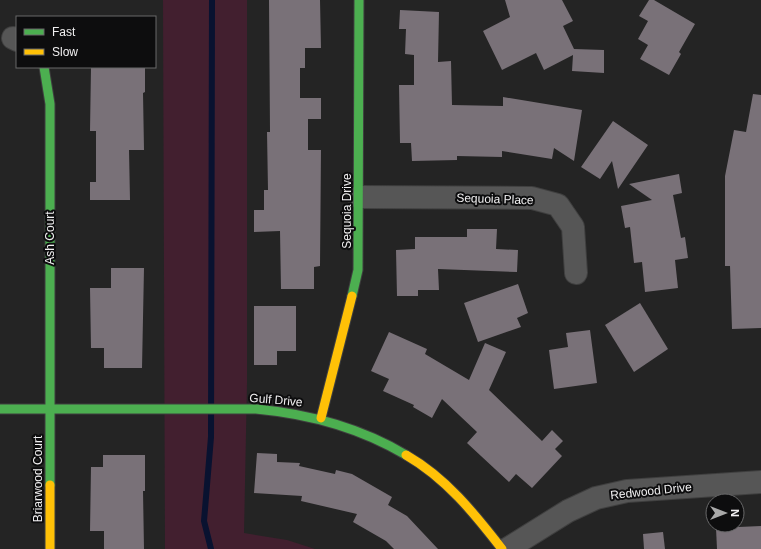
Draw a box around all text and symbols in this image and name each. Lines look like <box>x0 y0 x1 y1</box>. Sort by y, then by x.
legend <box>16 16 156 68</box>
text: Fast <box>52 25 76 39</box>
text: Slow <box>52 45 78 59</box>
street label: Sequoia Drive <box>340 173 354 249</box>
street label: Sequoia Place <box>456 191 534 207</box>
street label: Ash Court <box>43 211 57 265</box>
street label: Gulf Drive <box>249 391 304 409</box>
street label: Briarwood Court <box>31 435 45 522</box>
street label: Redwood Drive <box>609 480 693 502</box>
north arrow <box>705 493 745 533</box>
text: N <box>729 509 741 517</box>

